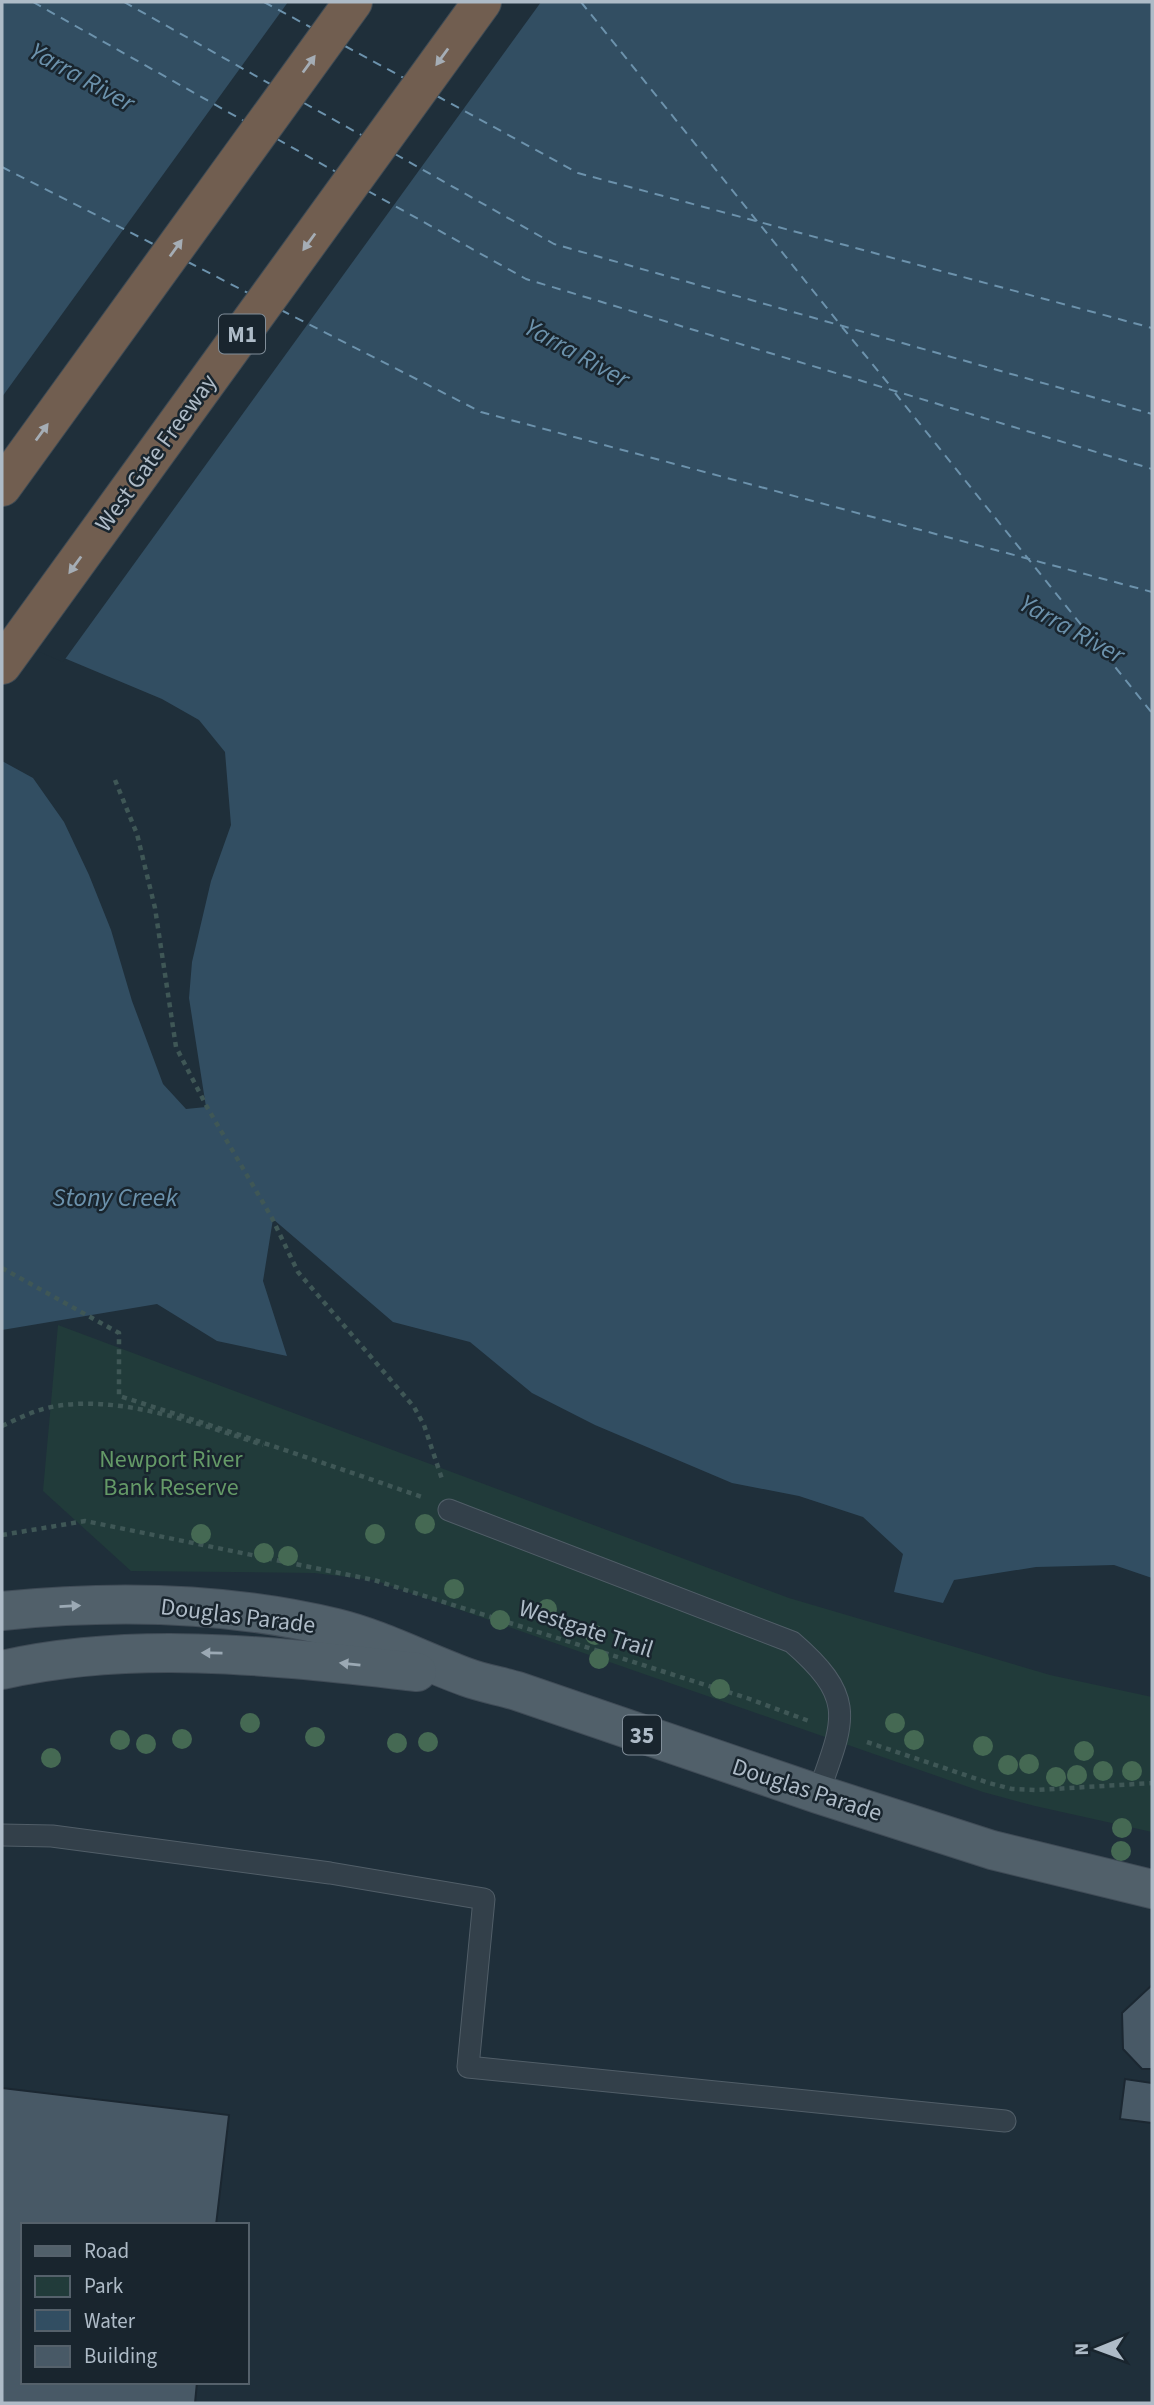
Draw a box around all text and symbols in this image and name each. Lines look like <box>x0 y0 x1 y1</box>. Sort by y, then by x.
water label: Yarra River <box>23 33 142 122</box>
one-way arrow <box>435 48 449 66</box>
one-way arrow <box>302 54 316 73</box>
one-way arrow <box>303 233 317 251</box>
one-way arrow <box>168 239 182 257</box>
water label: Yarra River <box>518 309 637 398</box>
road number: M1 <box>219 314 265 354</box>
street label: West Gate Freeway <box>87 367 225 539</box>
one-way arrow <box>35 423 49 441</box>
one-way arrow <box>68 555 82 574</box>
water label: Yarra River <box>1013 585 1132 674</box>
water label: Stony Creek <box>52 1179 178 1216</box>
park label: Newport River Bank Reserve <box>99 1442 243 1505</box>
street label: Douglas Parade <box>159 1589 317 1643</box>
street label: Westgate Trail <box>514 1591 658 1667</box>
one-way arrow <box>59 1600 81 1611</box>
one-way arrow <box>201 1647 223 1658</box>
one-way arrow <box>339 1659 361 1670</box>
road number: 35 <box>623 1716 661 1754</box>
street label: Douglas Parade <box>728 1749 886 1831</box>
legend <box>21 2223 248 2384</box>
text: Road <box>84 2236 129 2266</box>
text: Park <box>84 2271 124 2301</box>
text: Water <box>84 2306 136 2336</box>
north arrow <box>1063 2314 1133 2384</box>
text: Building <box>84 2341 158 2371</box>
text: N <box>1069 2343 1096 2356</box>

